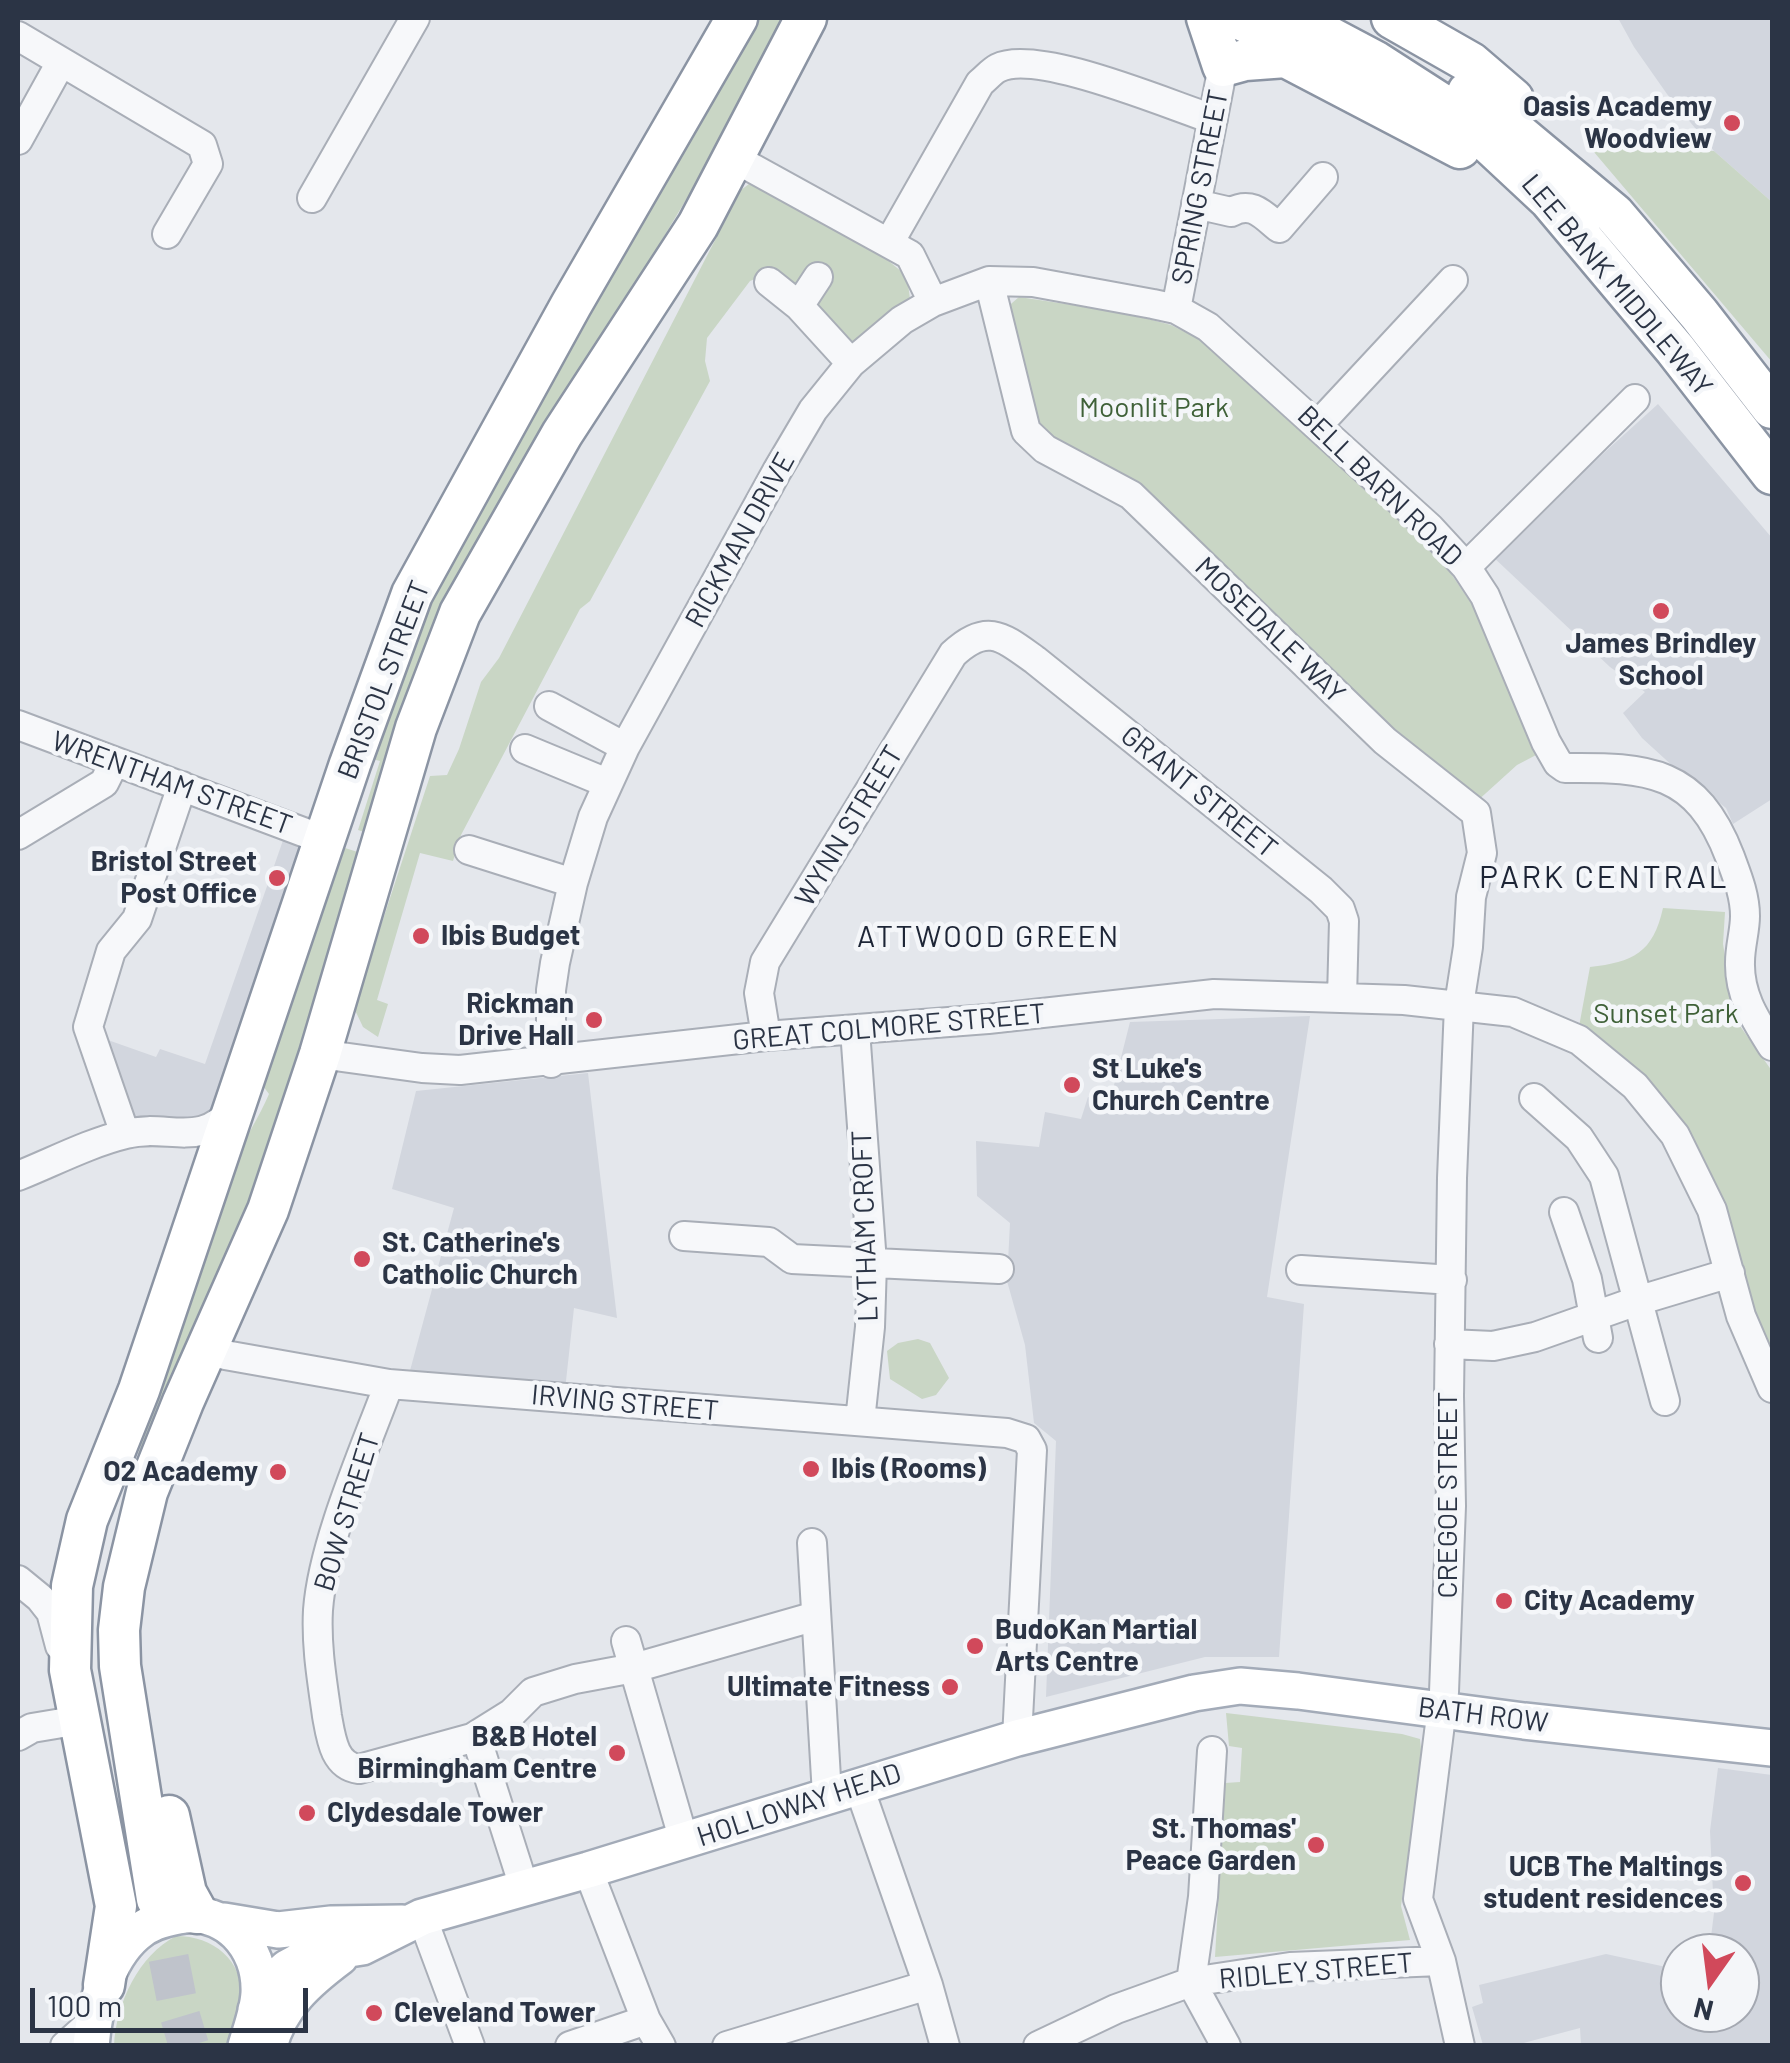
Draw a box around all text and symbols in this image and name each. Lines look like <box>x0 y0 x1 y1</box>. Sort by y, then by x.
street label: SPRING STREET <box>1165 87 1235 287</box>
place label: Oasis Academy Woodview <box>1523 90 1712 156</box>
marker: Oasis Academy Woodview <box>1721 112 1743 134</box>
street label: LEE BANK MIDDLEWAY <box>1515 167 1719 403</box>
park label: Moonlit Park <box>1079 391 1229 425</box>
street label: BELL BARN ROAD <box>1291 399 1469 573</box>
street label: RICKMAN DRIVE <box>678 447 802 633</box>
street label: MOSEDALE WAY <box>1188 550 1352 710</box>
street label: BRISTOL STREET <box>331 576 437 784</box>
marker: James Brindley School <box>1650 600 1672 622</box>
place label: James Brindley School <box>1566 627 1756 693</box>
street label: GRANT STREET <box>1114 719 1284 865</box>
street label: WRENTHAM STREET <box>47 724 297 842</box>
street label: WYNN STREET <box>788 739 910 913</box>
place label: Bristol Street Post Office <box>91 845 257 911</box>
district label: PARK CENTRAL <box>1479 858 1729 896</box>
marker: Bristol Street Post Office <box>266 867 288 889</box>
place label: Ibis Budget <box>441 919 580 953</box>
district label: ATTWOOD GREEN <box>857 919 1121 955</box>
marker: Ibis Budget <box>410 925 432 947</box>
place label: Rickman Drive Hall <box>458 987 574 1053</box>
street label: GREAT COLMORE STREET <box>731 997 1047 1057</box>
park label: Sunset Park <box>1593 997 1739 1031</box>
marker: Rickman Drive Hall <box>583 1009 605 1031</box>
place label: St Luke's Church Centre <box>1092 1052 1270 1118</box>
marker: St Luke's Church Centre <box>1061 1074 1083 1096</box>
street label: LYTHAM CROFT <box>845 1130 885 1322</box>
place label: St. Catherine's Catholic Church <box>382 1226 578 1292</box>
marker: St. Catherine's Catholic Church <box>351 1248 373 1270</box>
street label: IRVING STREET <box>530 1378 720 1428</box>
street label: CREGOE STREET <box>1431 1392 1465 1598</box>
street label: BOW STREET <box>307 1429 387 1595</box>
place label: Ibis (Rooms) <box>831 1452 986 1486</box>
place label: O2 Academy <box>103 1455 258 1489</box>
marker: Ibis (Rooms) <box>800 1458 822 1480</box>
marker: O2 Academy <box>267 1461 289 1483</box>
place label: City Academy <box>1524 1584 1695 1618</box>
marker: City Academy <box>1493 1590 1515 1612</box>
place label: BudoKan Martial Arts Centre <box>995 1613 1197 1679</box>
marker: BudoKan Martial Arts Centre <box>964 1635 986 1657</box>
place label: Ultimate Fitness <box>727 1670 930 1704</box>
marker: Ultimate Fitness <box>939 1676 961 1698</box>
street label: BATH ROW <box>1416 1690 1550 1740</box>
place label: B&B Hotel Birmingham Centre <box>357 1720 597 1786</box>
marker: B&B Hotel Birmingham Centre <box>606 1742 628 1764</box>
street label: HOLLOWAY HEAD <box>693 1756 905 1854</box>
place label: Clydesdale Tower <box>327 1796 543 1830</box>
marker: Clydesdale Tower <box>296 1802 318 1824</box>
place label: St. Thomas' Peace Garden <box>1126 1812 1296 1878</box>
marker: St. Thomas' Peace Garden <box>1305 1834 1327 1856</box>
place label: UCB The Maltings student residences <box>1483 1850 1723 1916</box>
marker: UCB The Maltings student residences <box>1732 1872 1754 1894</box>
north arrow <box>1660 1933 1760 2033</box>
street label: RIDLEY STREET <box>1218 1946 1414 1996</box>
scale bar <box>35 1968 312 2030</box>
text: 100 m <box>47 1987 122 2023</box>
text: N <box>1690 1991 1716 2029</box>
place label: Cleveland Tower <box>394 1996 595 2030</box>
marker: Cleveland Tower <box>363 2002 385 2024</box>

